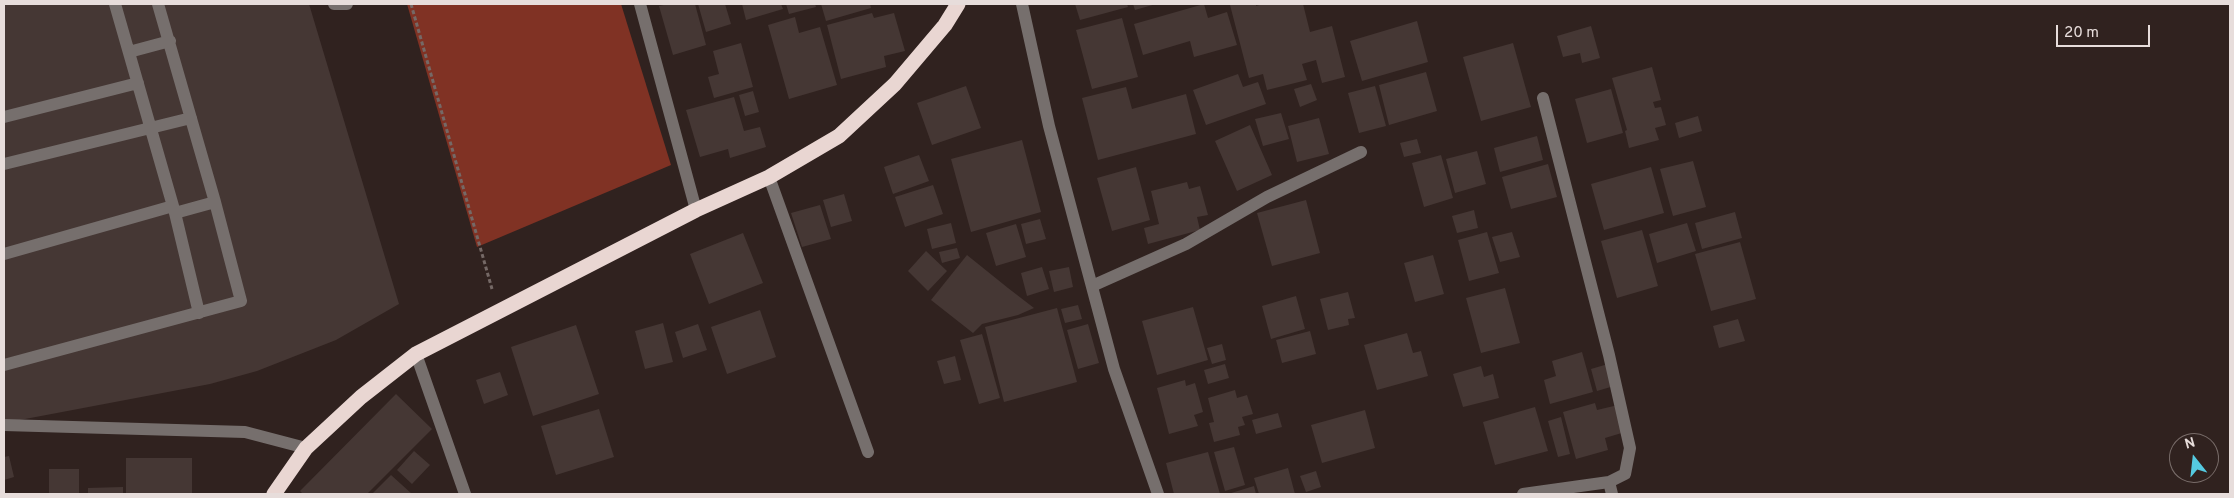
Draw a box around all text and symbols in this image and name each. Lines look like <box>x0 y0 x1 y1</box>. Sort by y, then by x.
scale bar <box>2059 15 2153 47</box>
text: 20 m <box>2064 24 2099 43</box>
north arrow <box>2169 433 2219 483</box>
text: N <box>2183 435 2197 454</box>

